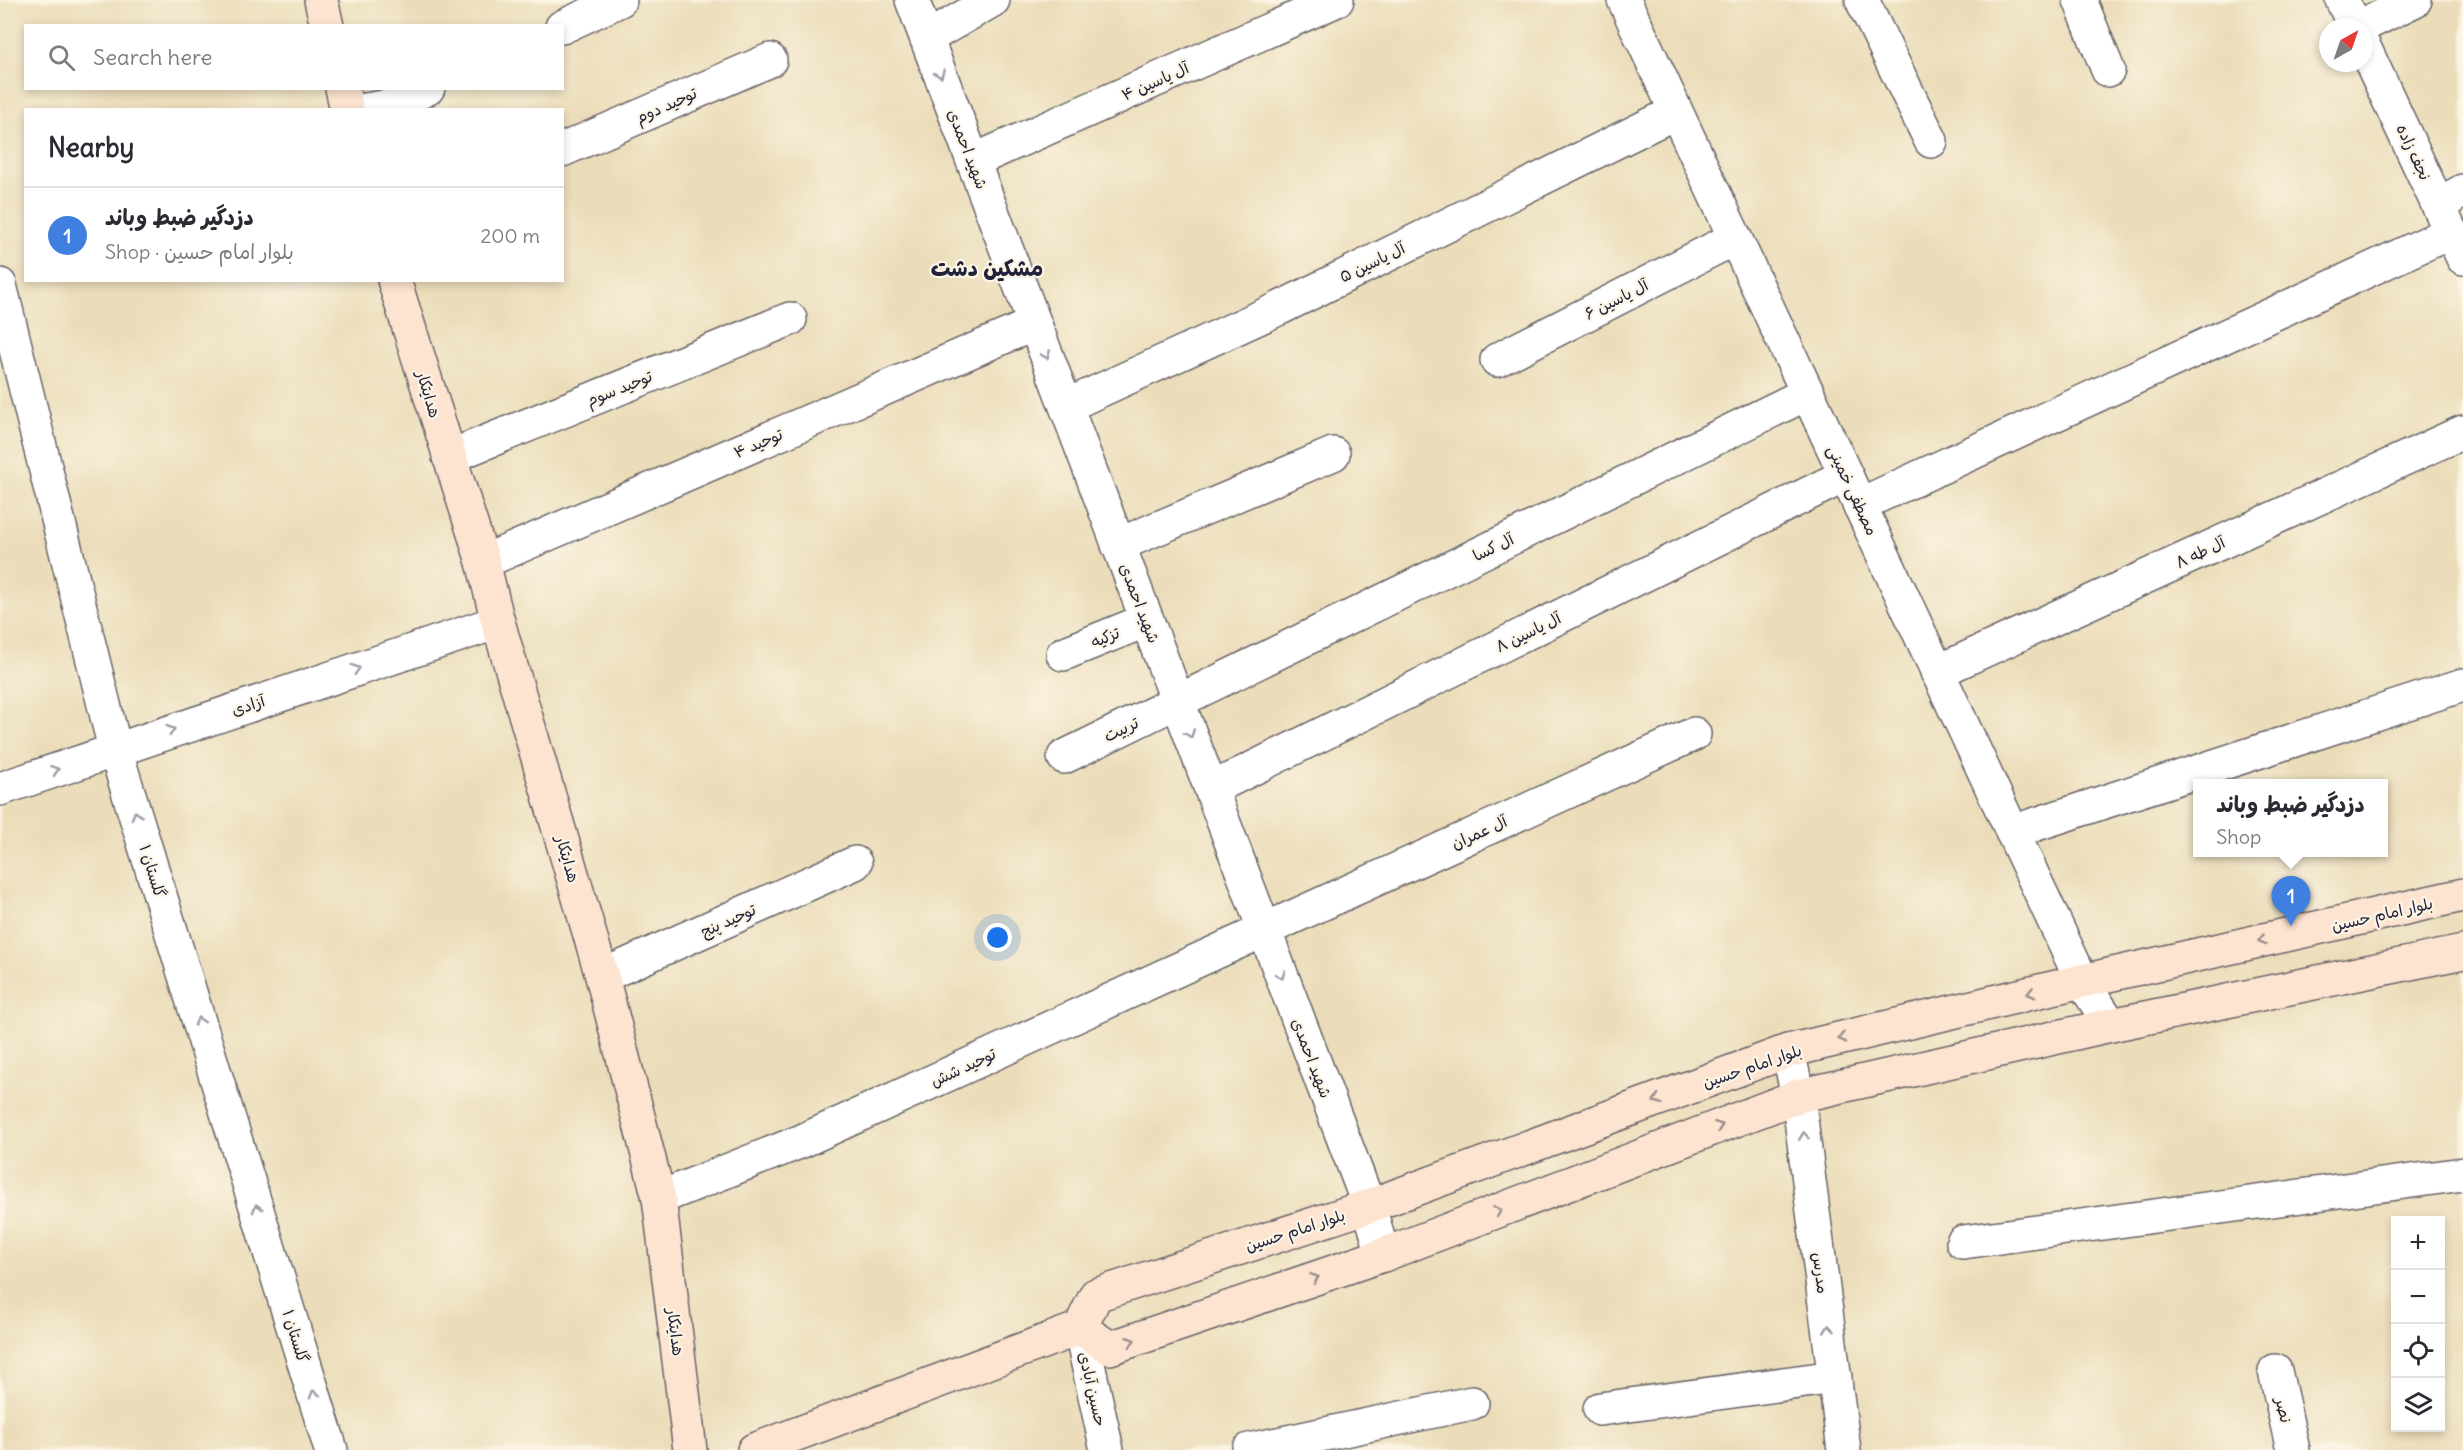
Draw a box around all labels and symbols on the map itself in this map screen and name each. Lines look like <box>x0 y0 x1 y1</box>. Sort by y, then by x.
north arrow <box>2319 18 2373 72</box>
street label: آل یاسین ۴ <box>1118 57 1193 105</box>
one-way arrow <box>933 69 946 79</box>
street label: توحید دوم <box>632 82 701 130</box>
street label: شهید احمدی <box>944 106 992 192</box>
street label: نجف زاده <box>2392 121 2436 183</box>
street label: آل یاسین ۵ <box>1336 237 1409 286</box>
district label: مشکین دشت <box>931 254 1043 282</box>
street label: آل یاسین ۶ <box>1581 274 1652 324</box>
one-way arrow <box>1039 349 1052 360</box>
street label: هدایتکار <box>412 366 446 420</box>
street label: توحید سوم <box>583 366 656 413</box>
street label: توحید ۴ <box>731 424 786 463</box>
street label: مصطفی خمینی <box>1822 442 1883 539</box>
street label: آل کسا <box>1469 528 1518 565</box>
street label: آل طه ۸ <box>2172 531 2229 572</box>
street label: شهید احمدی <box>1116 560 1164 646</box>
street label: آل یاسین ۸ <box>1492 607 1565 656</box>
street label: تزکیه <box>1088 622 1123 652</box>
one-way arrow <box>350 664 361 676</box>
street label: آزادی <box>229 690 268 720</box>
street label: تربیت <box>1100 712 1142 746</box>
one-way arrow <box>165 725 176 738</box>
one-way arrow <box>1183 727 1195 738</box>
one-way arrow <box>49 764 60 777</box>
one-way arrow <box>131 810 143 821</box>
street label: آل عمران <box>1448 810 1511 853</box>
street label: هدایتکار <box>551 831 584 885</box>
street label: گلستان ۱ <box>135 842 171 900</box>
pin: 1 <box>2272 876 2310 926</box>
street label: بلوار امام حسین <box>2329 893 2435 938</box>
street label: توحید پنج <box>697 899 760 942</box>
your location <box>983 923 1012 952</box>
one-way arrow <box>2258 933 2268 946</box>
one-way arrow <box>1274 969 1287 980</box>
one-way arrow <box>2027 985 2037 998</box>
street label: شهید احمدی <box>1288 1015 1336 1101</box>
one-way arrow <box>194 1016 206 1027</box>
one-way arrow <box>1837 1031 1847 1044</box>
street label: بلوار امام حسین <box>1700 1040 1805 1095</box>
street label: توحید شش <box>927 1043 1000 1092</box>
one-way arrow <box>1652 1092 1663 1105</box>
one-way arrow <box>1713 1121 1724 1133</box>
one-way arrow <box>1798 1131 1810 1141</box>
one-way arrow <box>252 1203 264 1214</box>
street label: بلوار امام حسین <box>1243 1204 1348 1258</box>
one-way arrow <box>1492 1206 1503 1218</box>
street label: مدرس <box>1809 1251 1833 1295</box>
one-way arrow <box>1309 1273 1320 1285</box>
street label: هدایتکار <box>663 1305 689 1357</box>
street label: گلستان ۱ <box>278 1307 314 1365</box>
one-way arrow <box>1823 1325 1835 1334</box>
one-way arrow <box>1125 1336 1136 1348</box>
street label: حسین آبادی <box>1075 1350 1111 1428</box>
one-way arrow <box>309 1389 321 1400</box>
street label: نصر <box>2271 1393 2297 1425</box>

